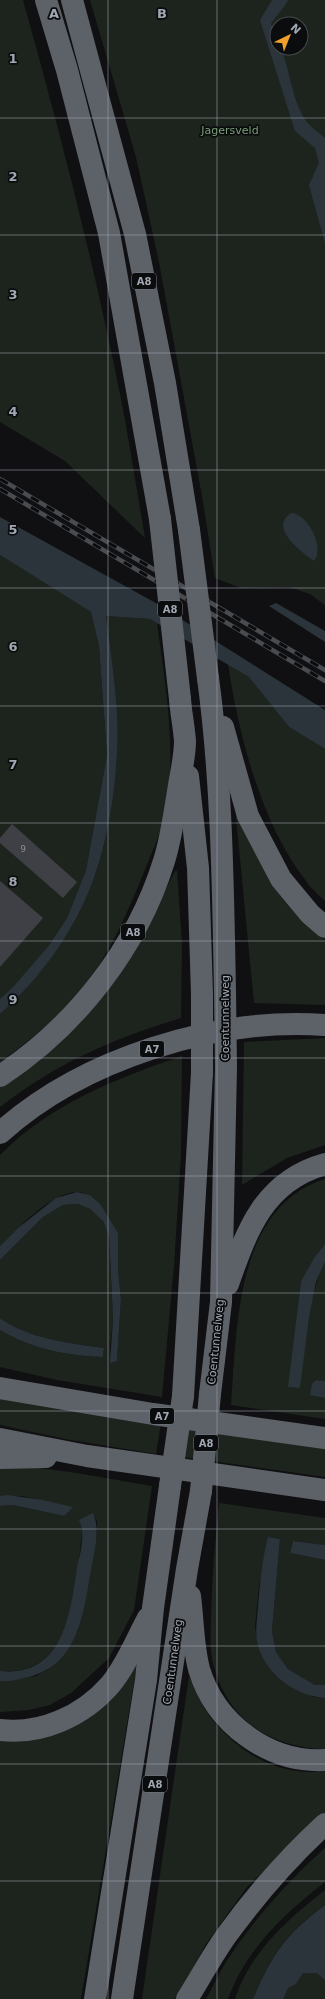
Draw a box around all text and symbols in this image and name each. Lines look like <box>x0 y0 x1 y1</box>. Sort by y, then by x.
text: A <box>49 6 59 21</box>
text: B <box>157 6 167 21</box>
north arrow <box>269 16 309 56</box>
text: N <box>288 21 303 37</box>
text: 1 <box>8 51 18 66</box>
park label: Jagersveld <box>200 124 259 137</box>
text: 2 <box>8 169 18 184</box>
road number: A8 <box>132 273 156 289</box>
text: 3 <box>8 287 18 302</box>
text: 4 <box>8 404 18 419</box>
text: 5 <box>8 522 18 537</box>
road number: A8 <box>158 601 182 617</box>
text: 6 <box>8 639 18 654</box>
text: 7 <box>8 757 18 772</box>
house number: 9 <box>20 844 26 854</box>
text: 8 <box>8 874 18 889</box>
road number: A8 <box>121 924 145 940</box>
street label: Coentunnelweg <box>219 975 232 1061</box>
text: 9 <box>8 992 18 1007</box>
road number: A7 <box>140 1041 164 1057</box>
street label: Coentunnelweg <box>205 1299 227 1385</box>
road number: A7 <box>150 1408 174 1424</box>
road number: A8 <box>194 1435 218 1451</box>
street label: Coentunnelweg <box>161 1619 185 1705</box>
road number: A8 <box>143 1776 167 1792</box>

